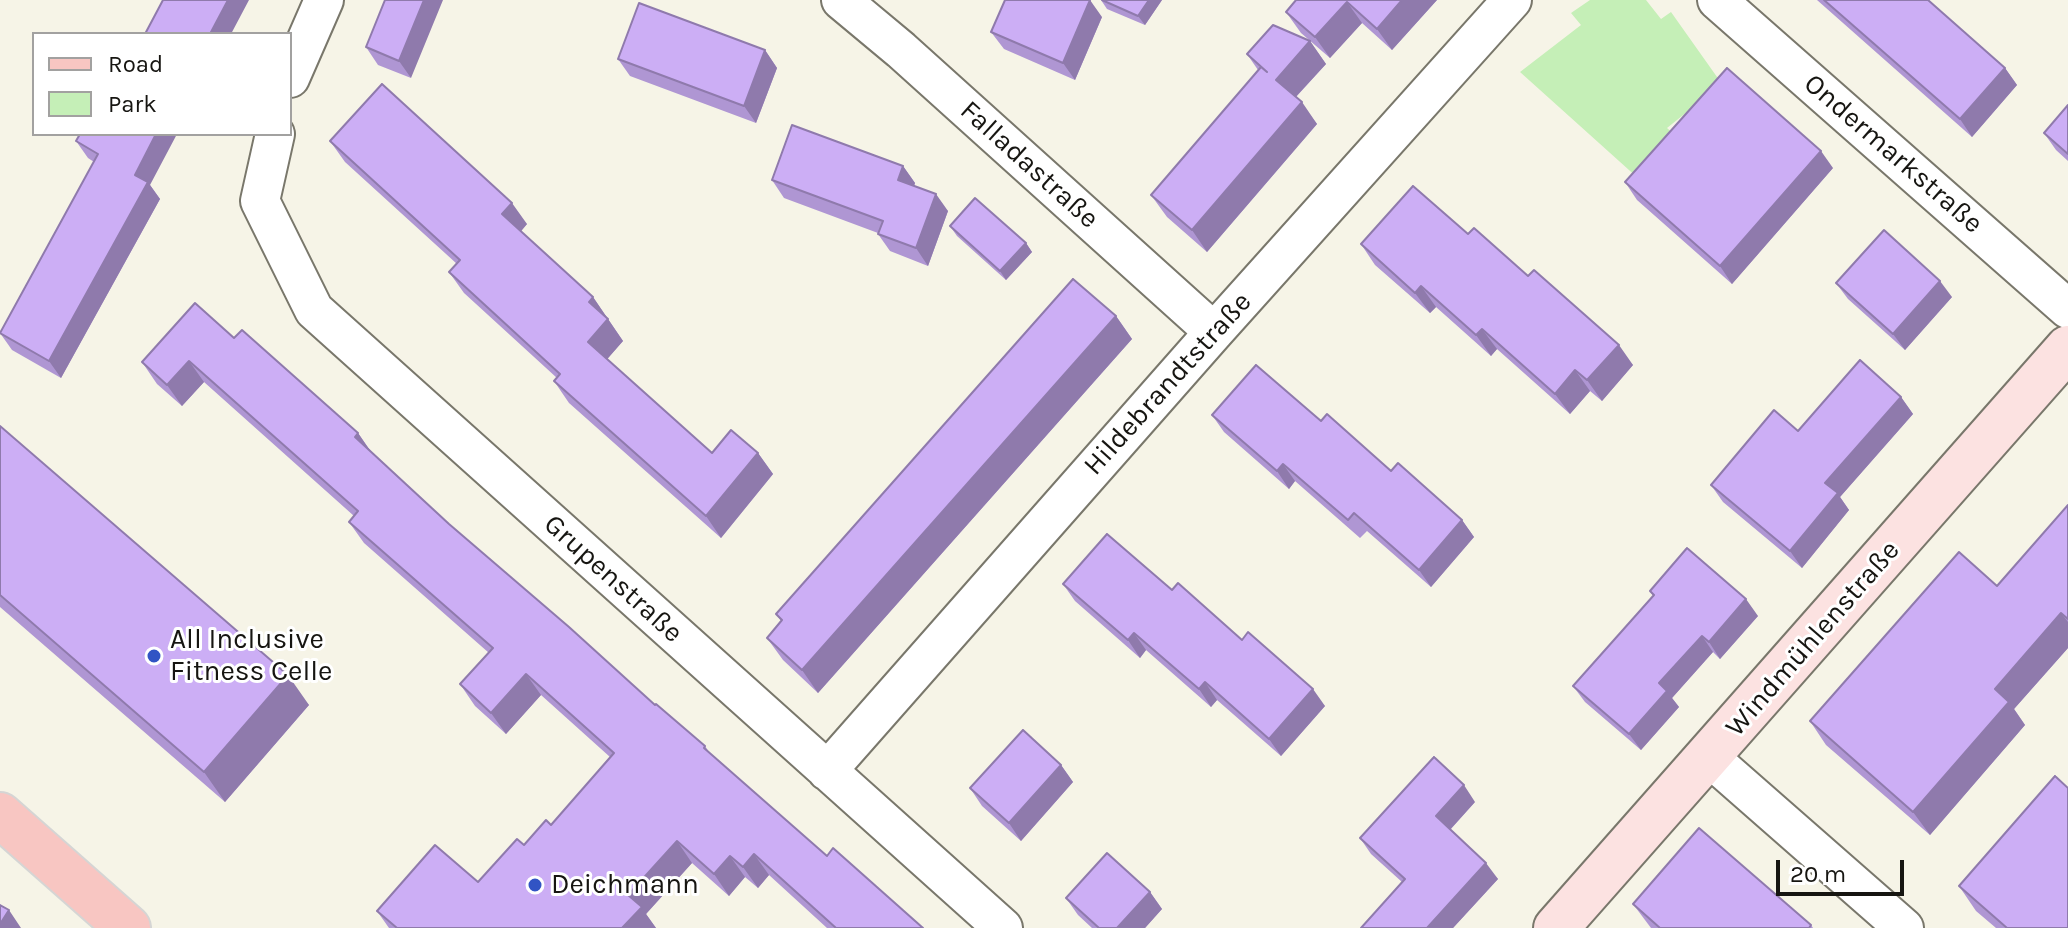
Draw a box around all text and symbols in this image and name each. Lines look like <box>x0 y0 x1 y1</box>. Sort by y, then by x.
legend <box>32 32 292 136</box>
text: Road <box>108 50 163 78</box>
street label: Ondermarkstraße <box>1797 67 1989 241</box>
text: Park <box>108 90 157 118</box>
street label: Falladastraße <box>953 94 1105 236</box>
street label: Hildebrandtstraße <box>1077 286 1259 482</box>
street label: Grupenstraße <box>537 508 689 650</box>
street label: Windmühlenstraße <box>1719 534 1907 744</box>
place label: All Inclusive Fitness Celle <box>170 623 332 689</box>
marker: All Inclusive Fitness Celle <box>145 647 163 665</box>
scale bar <box>1780 844 1908 894</box>
text: 20 m <box>1790 860 1846 888</box>
place label: Deichmann <box>551 868 699 902</box>
marker: Deichmann <box>526 876 544 894</box>

